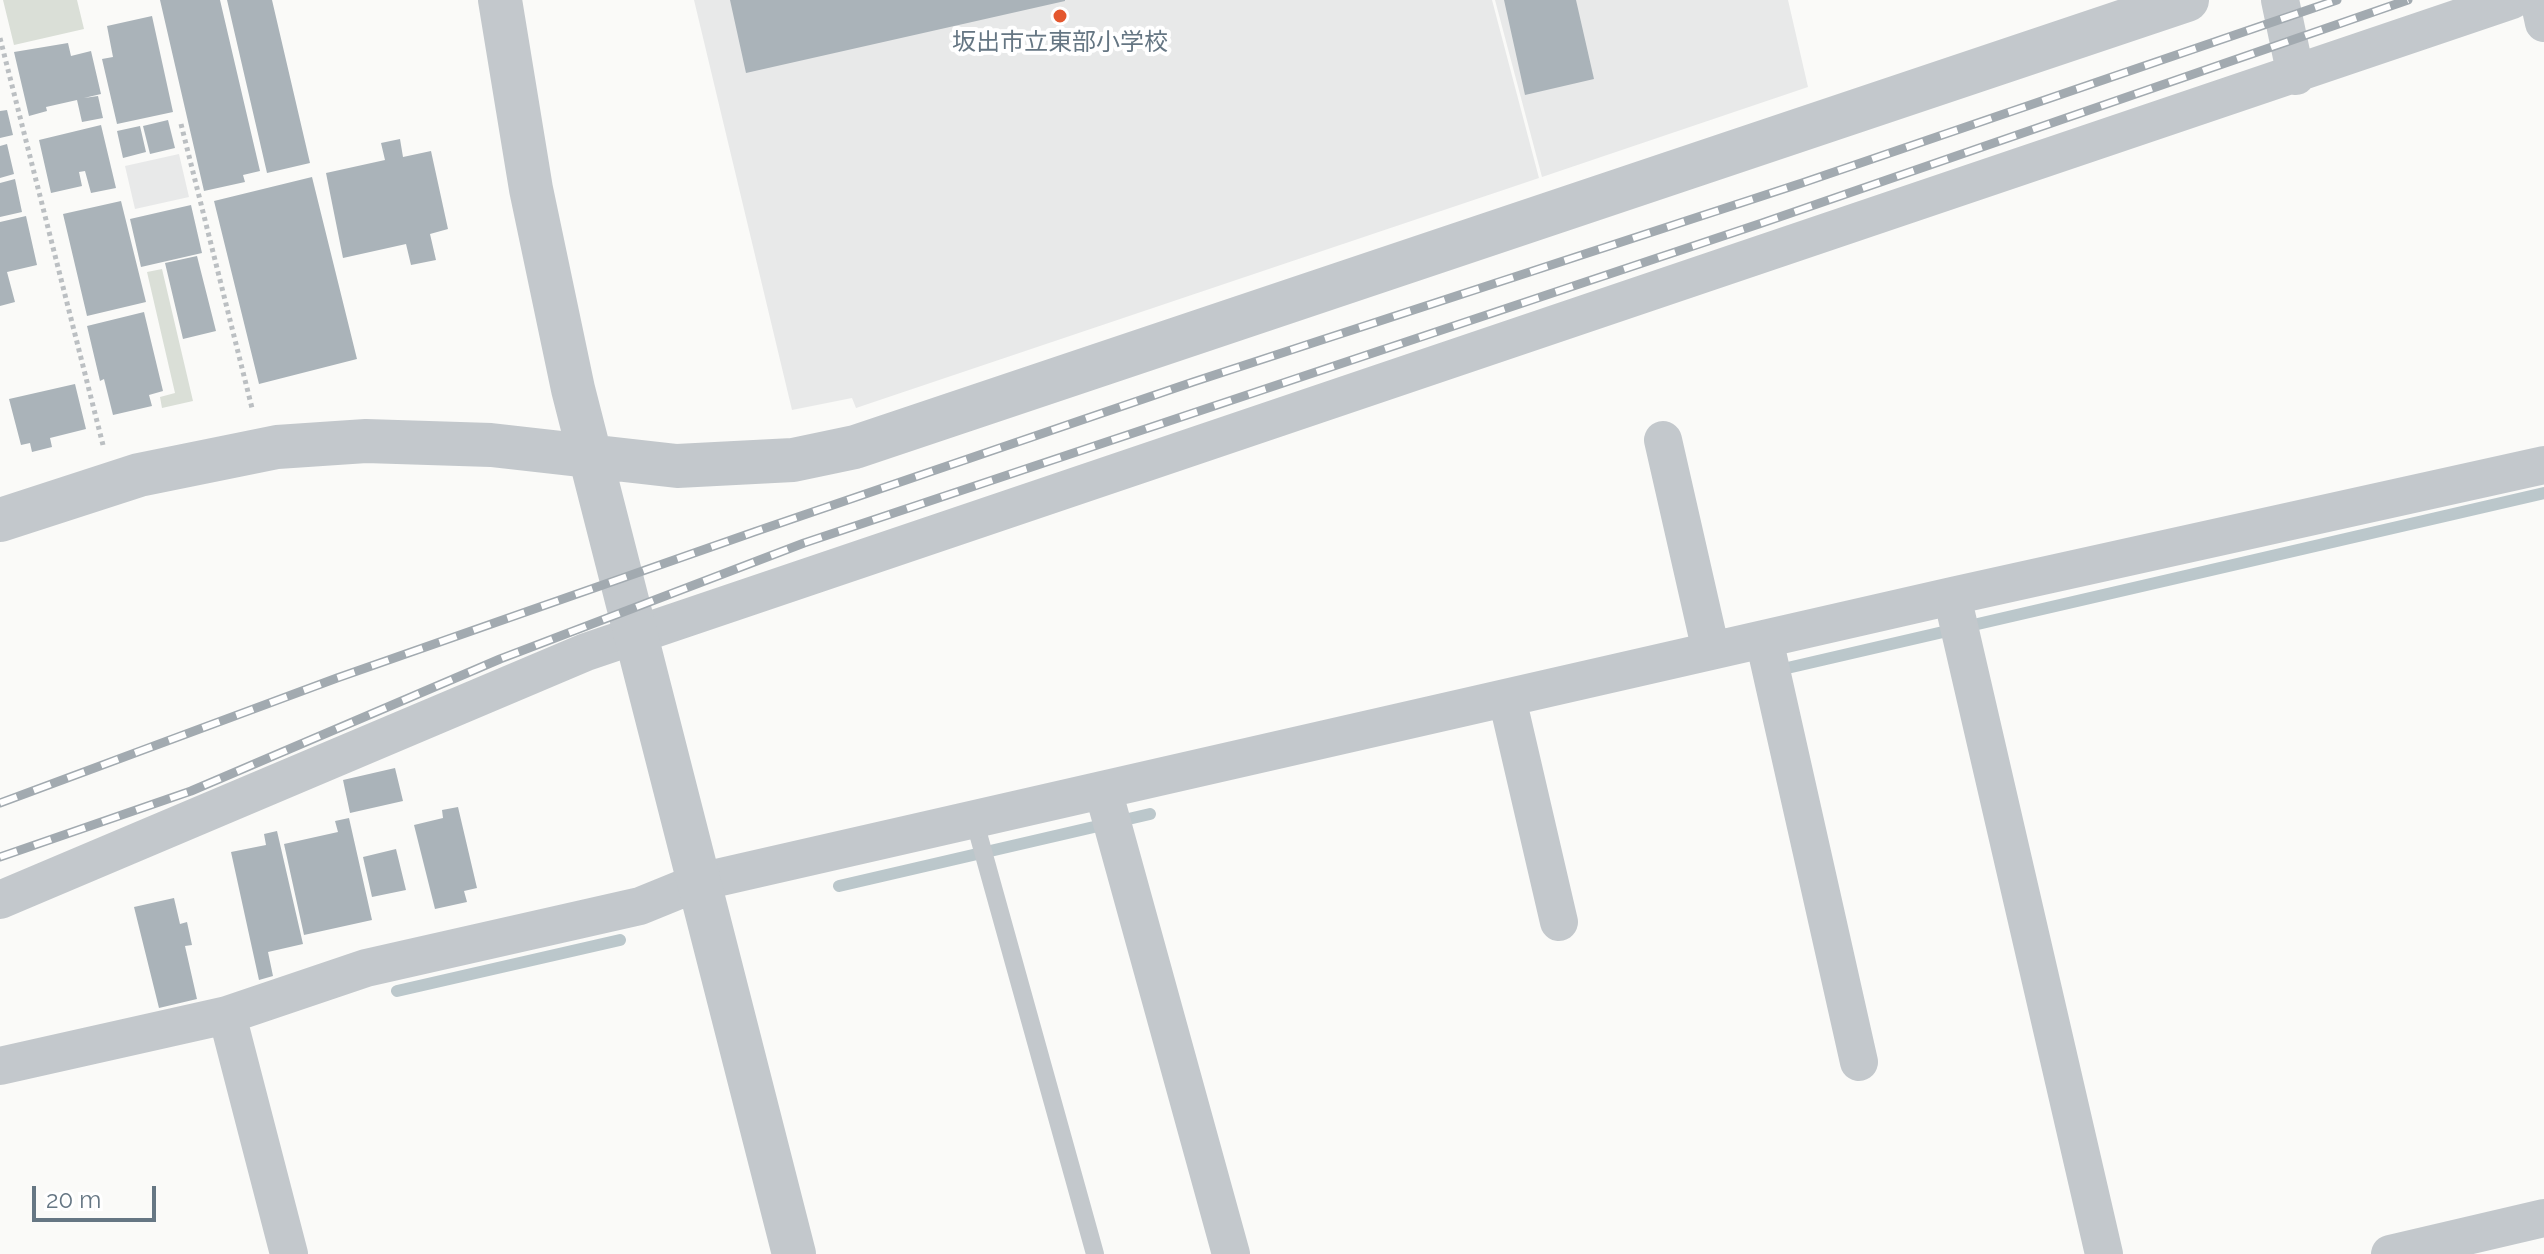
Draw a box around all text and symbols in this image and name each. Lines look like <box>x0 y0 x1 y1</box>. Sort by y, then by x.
marker: 坂出市立東部小学校 <box>1051 7 1069 25</box>
place label: 坂出市立東部小学校 <box>952 29 1168 57</box>
scale bar <box>36 1170 160 1220</box>
text: 20 m <box>46 1185 101 1214</box>

